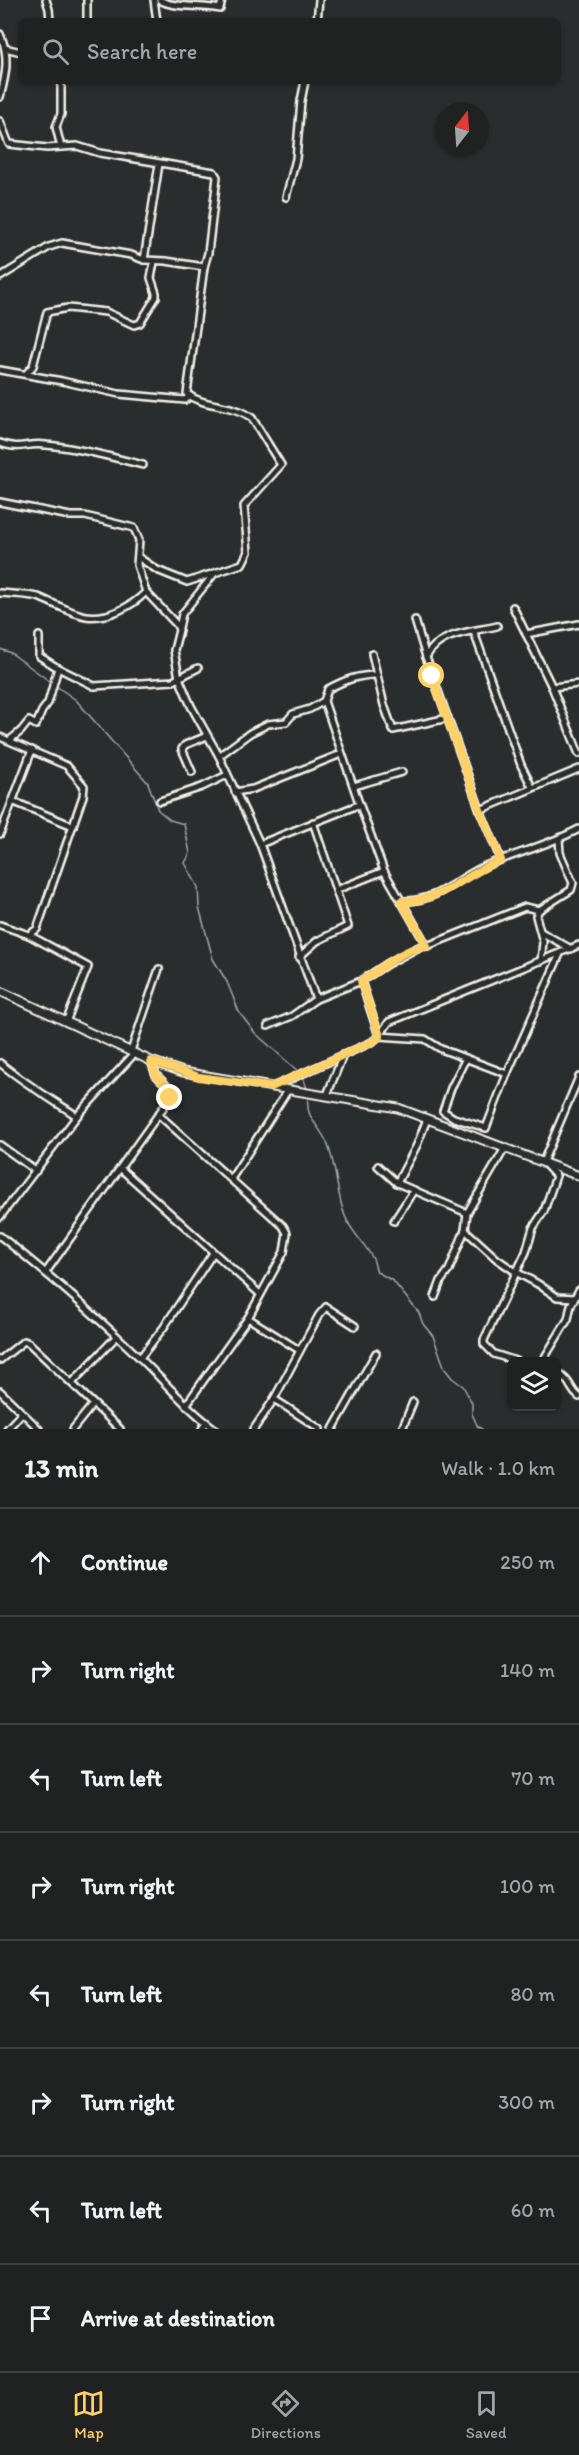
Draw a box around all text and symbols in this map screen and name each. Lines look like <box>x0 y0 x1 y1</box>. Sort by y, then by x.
search box <box>18 18 561 84</box>
icon: search <box>39 35 72 68</box>
text: Search here <box>87 38 197 65</box>
north arrow <box>435 102 489 156</box>
route start <box>418 662 444 688</box>
route end <box>156 1084 182 1110</box>
map controls <box>507 1357 561 1411</box>
button: layers <box>507 1357 561 1411</box>
text: 13 min <box>24 1452 98 1484</box>
text: Walk · 1.0 km <box>441 1456 555 1480</box>
icon: ahead <box>24 1546 57 1579</box>
text: Continue <box>81 1549 168 1576</box>
text: 250 m <box>500 1550 555 1574</box>
icon: right <box>24 1654 57 1687</box>
text: Turn right <box>81 1657 175 1684</box>
text: 140 m <box>500 1658 555 1682</box>
icon: left <box>24 1762 57 1795</box>
text: Turn left <box>81 1765 162 1792</box>
text: 70 m <box>511 1766 555 1790</box>
icon: right <box>24 1870 57 1903</box>
text: Turn right <box>81 1873 175 1900</box>
text: 100 m <box>500 1874 555 1898</box>
icon: left <box>24 1978 57 2011</box>
text: Turn left <box>81 1981 162 2008</box>
text: 80 m <box>510 1982 555 2006</box>
icon: right <box>24 2086 57 2119</box>
text: Turn right <box>81 2089 175 2116</box>
text: 300 m <box>498 2090 555 2114</box>
icon: left <box>24 2194 57 2227</box>
text: Turn left <box>81 2197 162 2224</box>
text: 60 m <box>511 2198 555 2222</box>
icon: arrive <box>24 2302 57 2335</box>
text: Arrive at destination <box>81 2305 275 2332</box>
tab: Map <box>72 2387 105 2442</box>
tab: Directions <box>250 2387 321 2442</box>
tab: Saved <box>466 2387 507 2442</box>

